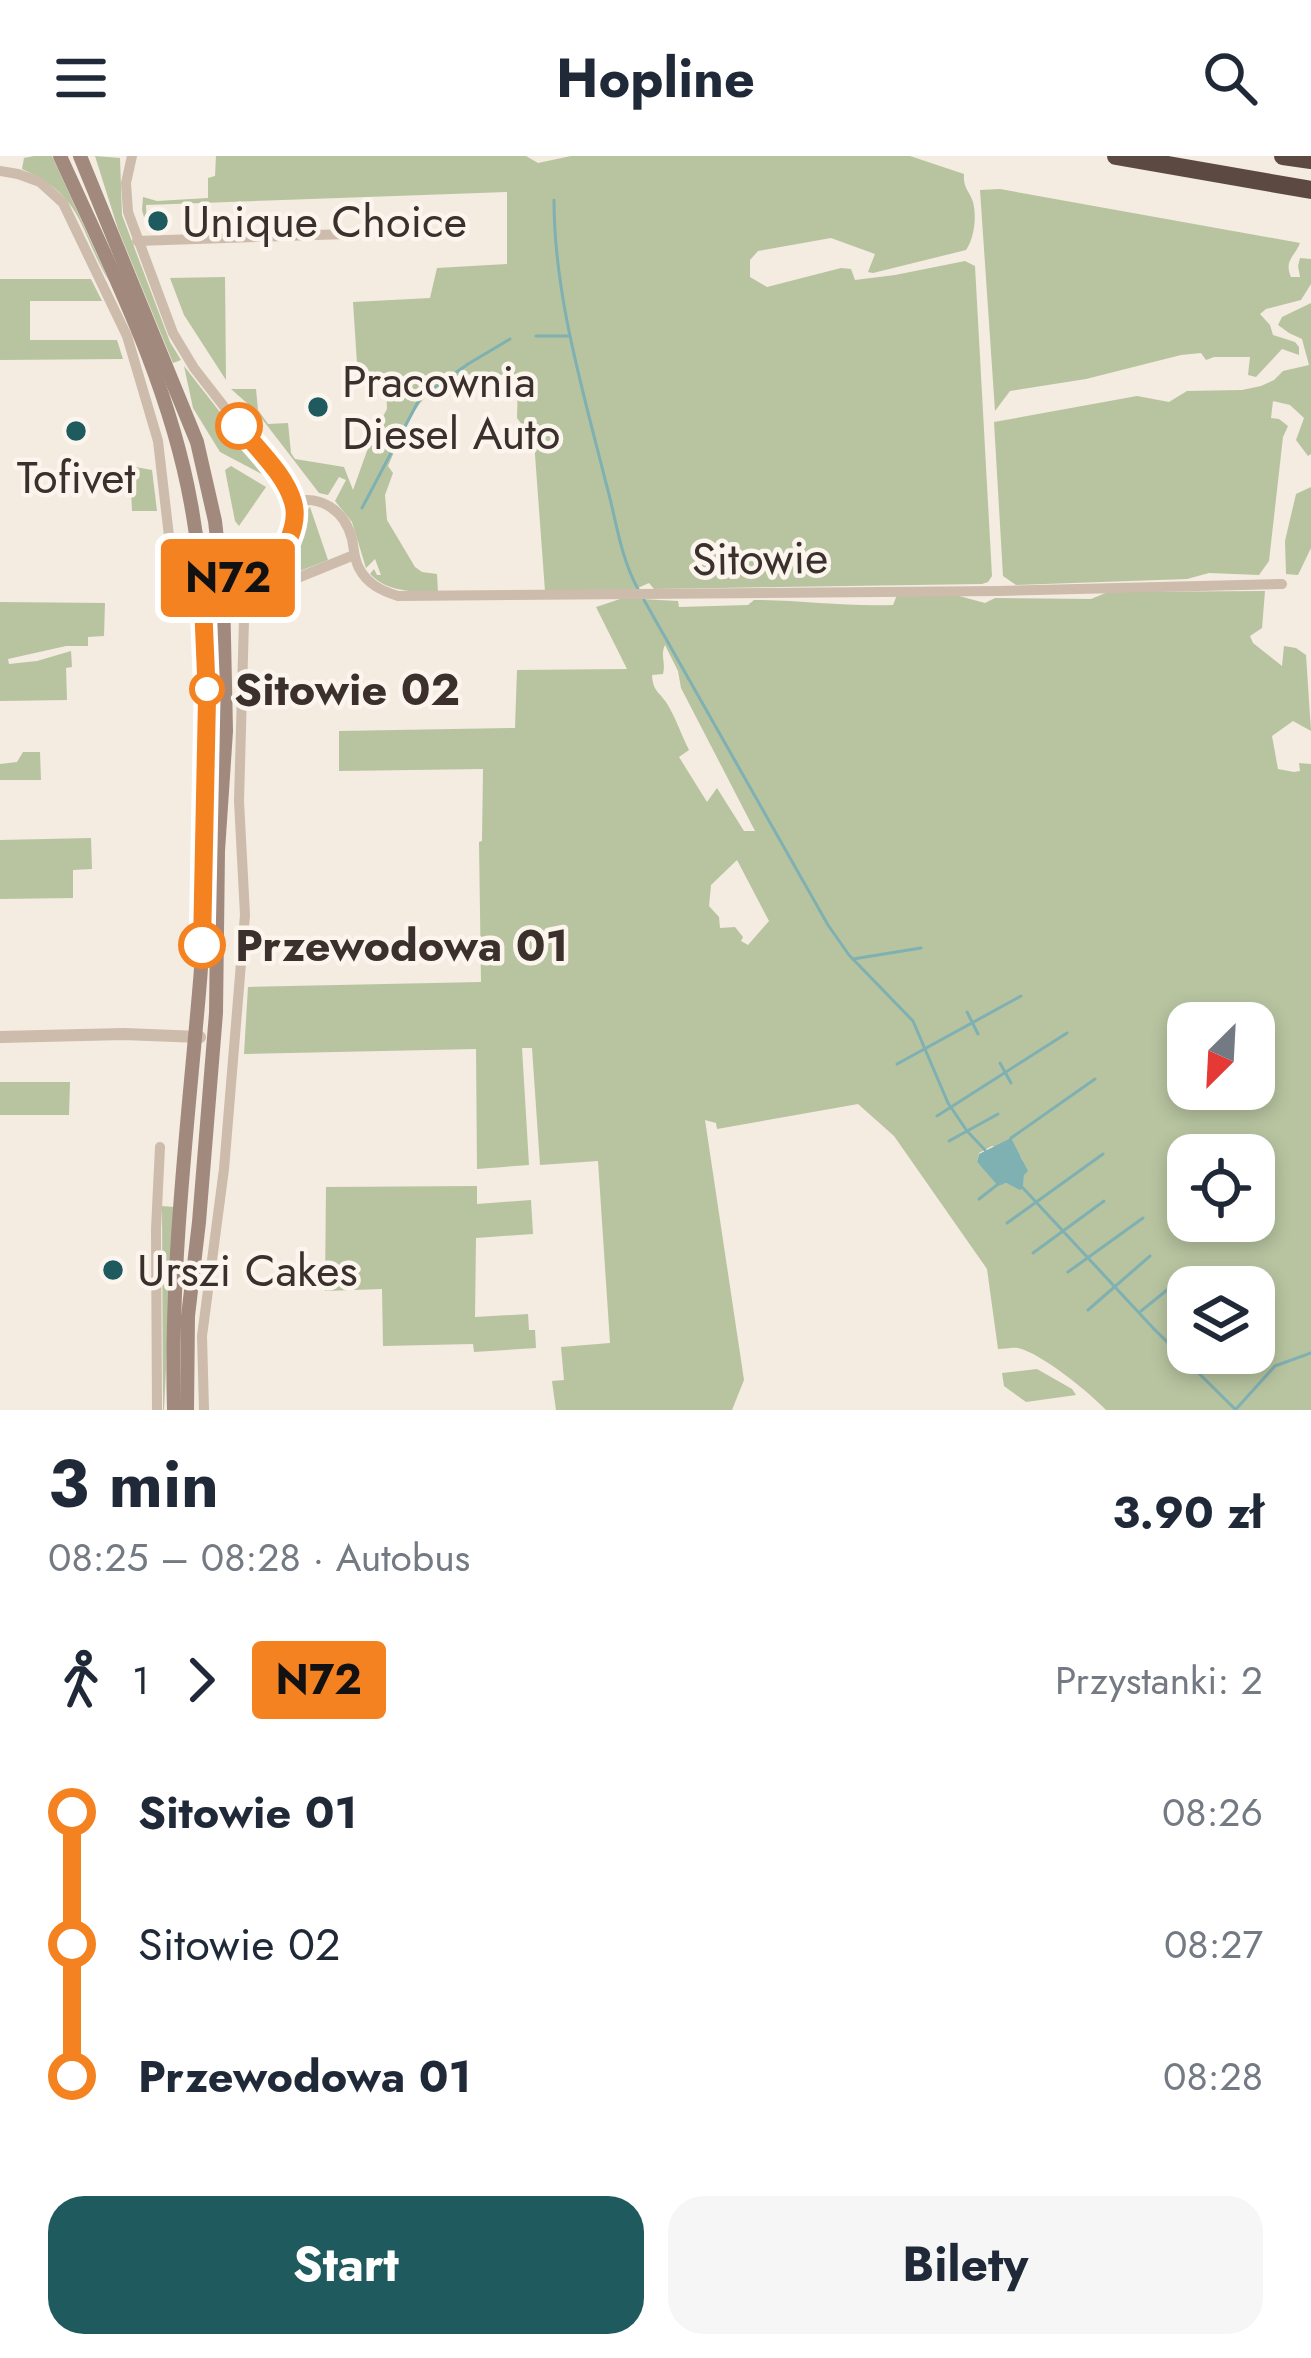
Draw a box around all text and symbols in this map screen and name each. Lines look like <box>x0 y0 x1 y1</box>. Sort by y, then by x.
text: Hopline <box>556 39 755 117</box>
icon: menu <box>48 45 114 111</box>
icon: search <box>1197 45 1263 111</box>
place label: Unique Choice <box>182 189 467 254</box>
marker: Unique Choice <box>145 208 171 234</box>
place label: Pracownia Diesel Auto <box>342 349 560 466</box>
marker: Pracownia Diesel Auto <box>305 394 331 420</box>
unlabelled marker <box>217 404 261 448</box>
marker: Tofivet <box>63 418 89 444</box>
place label: Tofivet <box>17 445 136 510</box>
street label: Sitowie <box>691 525 829 592</box>
line badge: N72 <box>159 539 297 617</box>
text: N72 <box>185 547 271 608</box>
place label: Sitowie 02 <box>234 657 460 722</box>
marker: Sitowie 02 <box>191 673 223 705</box>
place label: Przewodowa 01 <box>235 913 568 978</box>
marker: Przewodowa 01 <box>180 923 224 967</box>
north arrow <box>1167 1002 1275 1110</box>
map controls <box>1167 1002 1275 1374</box>
button: locate <box>1167 1134 1275 1242</box>
place label: Urszi Cakes <box>137 1238 358 1303</box>
marker: Urszi Cakes <box>100 1257 126 1283</box>
button: layers <box>1167 1266 1275 1374</box>
text: 3 min <box>48 1436 219 1532</box>
text: 3.90 zł <box>1112 1480 1263 1545</box>
text: 08:25 – 08:28 · Autobus <box>48 1529 470 1586</box>
icon: walk <box>48 1647 114 1713</box>
icon: forward <box>168 1647 234 1713</box>
text: N72 <box>276 1649 362 1710</box>
text: 1 <box>132 1652 150 1709</box>
text: Przystanki: 2 <box>1055 1652 1263 1709</box>
text: Sitowie 01 <box>138 1780 357 1845</box>
text: 08:26 <box>1162 1784 1263 1841</box>
text: Sitowie 02 <box>138 1912 341 1977</box>
text: 08:27 <box>1164 1916 1263 1973</box>
text: Przewodowa 01 <box>138 2044 471 2109</box>
text: 08:28 <box>1163 2048 1263 2105</box>
button: Start <box>48 2196 644 2334</box>
button: Bilety <box>668 2196 1263 2334</box>

